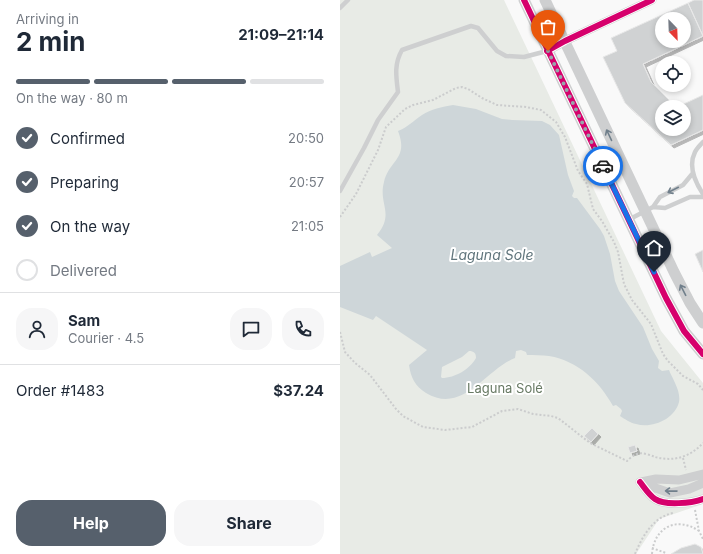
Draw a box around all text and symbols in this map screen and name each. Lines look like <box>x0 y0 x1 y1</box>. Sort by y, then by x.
pin <box>531 10 565 51</box>
text: Arriving in <box>16 11 79 27</box>
north arrow <box>655 12 691 48</box>
map controls <box>655 12 691 136</box>
icon: bag <box>537 16 559 38</box>
text: 21:09–21:14 <box>238 25 324 44</box>
text: 2 min <box>16 26 86 57</box>
button: locate <box>655 56 691 92</box>
text: On the way · 80 m <box>16 90 128 106</box>
button: layers <box>655 100 691 136</box>
icon: check <box>16 127 38 149</box>
text: Confirmed <box>50 129 125 148</box>
one-way arrow <box>605 129 612 141</box>
text: 20:50 <box>288 130 324 146</box>
courier <box>583 146 623 186</box>
icon: car <box>592 155 614 177</box>
icon: check <box>16 171 38 193</box>
text: Preparing <box>50 173 119 192</box>
text: 20:57 <box>289 174 324 190</box>
one-way arrow <box>667 187 679 194</box>
icon: check <box>16 215 38 237</box>
text: On the way <box>50 217 130 236</box>
text: 21:05 <box>291 218 324 234</box>
pin <box>637 231 671 272</box>
icon: home <box>643 237 665 259</box>
water label: Laguna Sole <box>450 246 534 263</box>
text: Delivered <box>50 261 117 280</box>
one-way arrow <box>679 284 686 296</box>
button: person <box>16 308 58 350</box>
button: chat <box>230 308 272 350</box>
button: phone <box>282 308 324 350</box>
text: Sam <box>68 311 100 330</box>
text: Courier · 4.5 <box>68 330 144 346</box>
park label: Laguna Solé <box>467 380 543 396</box>
text: Order #1483 <box>16 381 105 400</box>
text: $37.24 <box>273 381 324 400</box>
one-way arrow <box>665 487 678 495</box>
button: Help <box>16 500 166 546</box>
button: Share <box>174 500 324 546</box>

